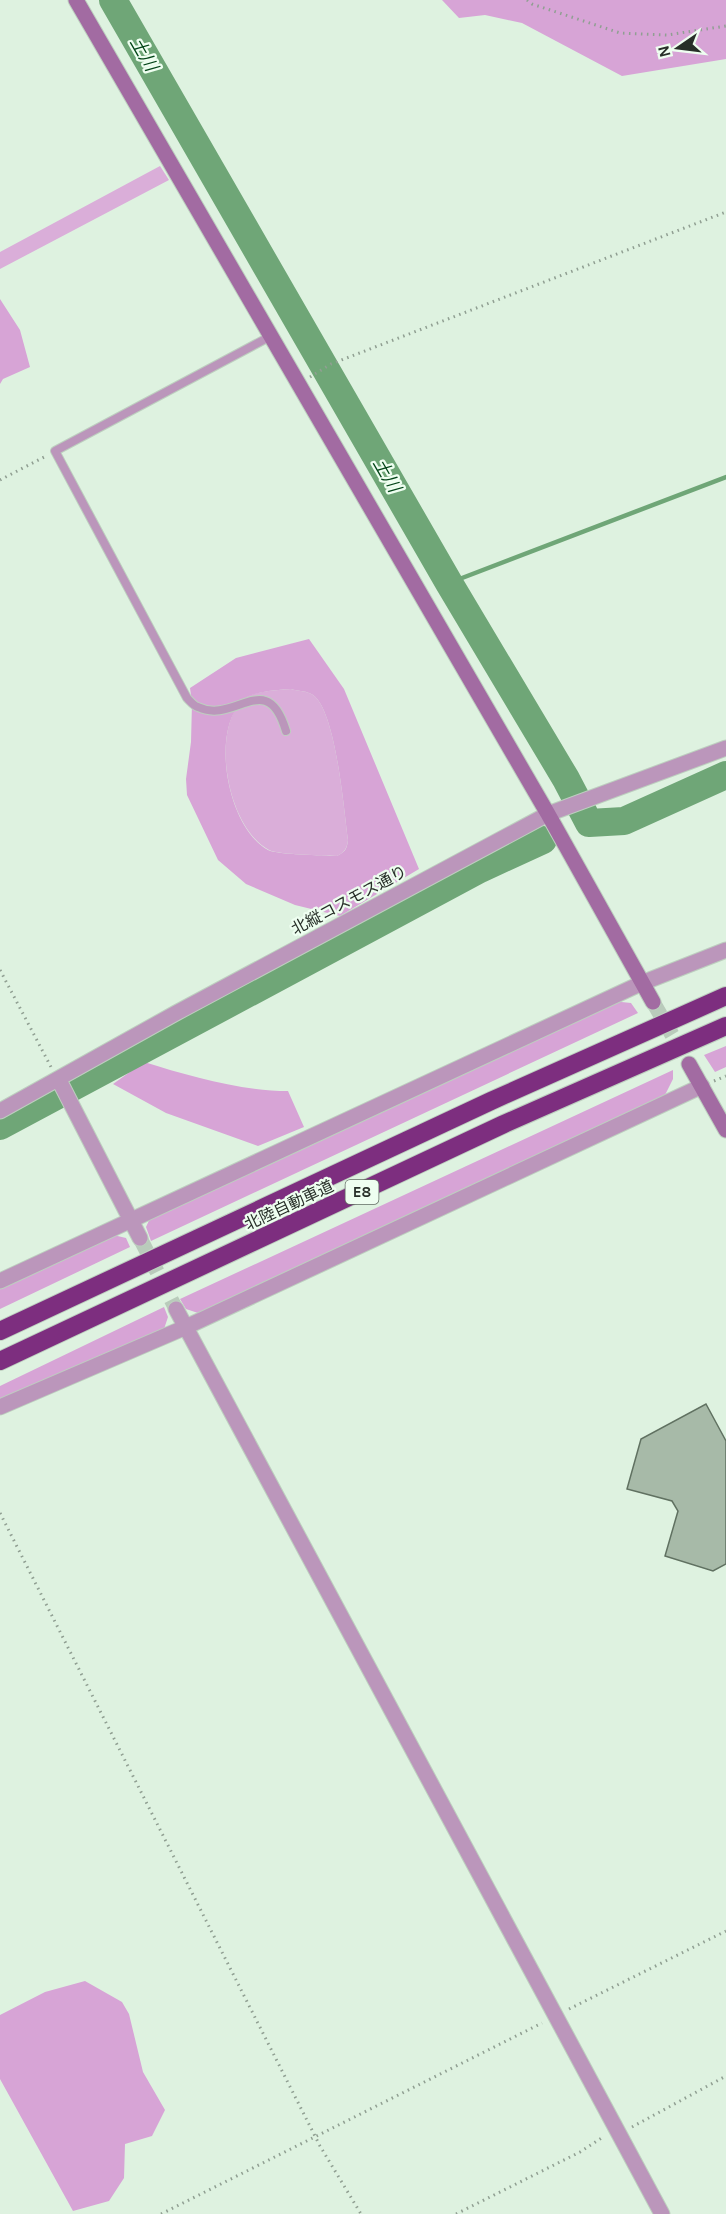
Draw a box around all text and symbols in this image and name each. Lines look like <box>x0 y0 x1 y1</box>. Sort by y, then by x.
north arrow <box>648 18 708 78</box>
water label: 土川 <box>125 33 164 77</box>
text: N <box>653 44 675 59</box>
water label: 土川 <box>368 454 407 498</box>
street label: 北縦コスモス通り <box>288 862 410 938</box>
street label: 北陸自動車道 <box>241 1176 337 1234</box>
road number: E8 <box>346 1180 378 1204</box>

